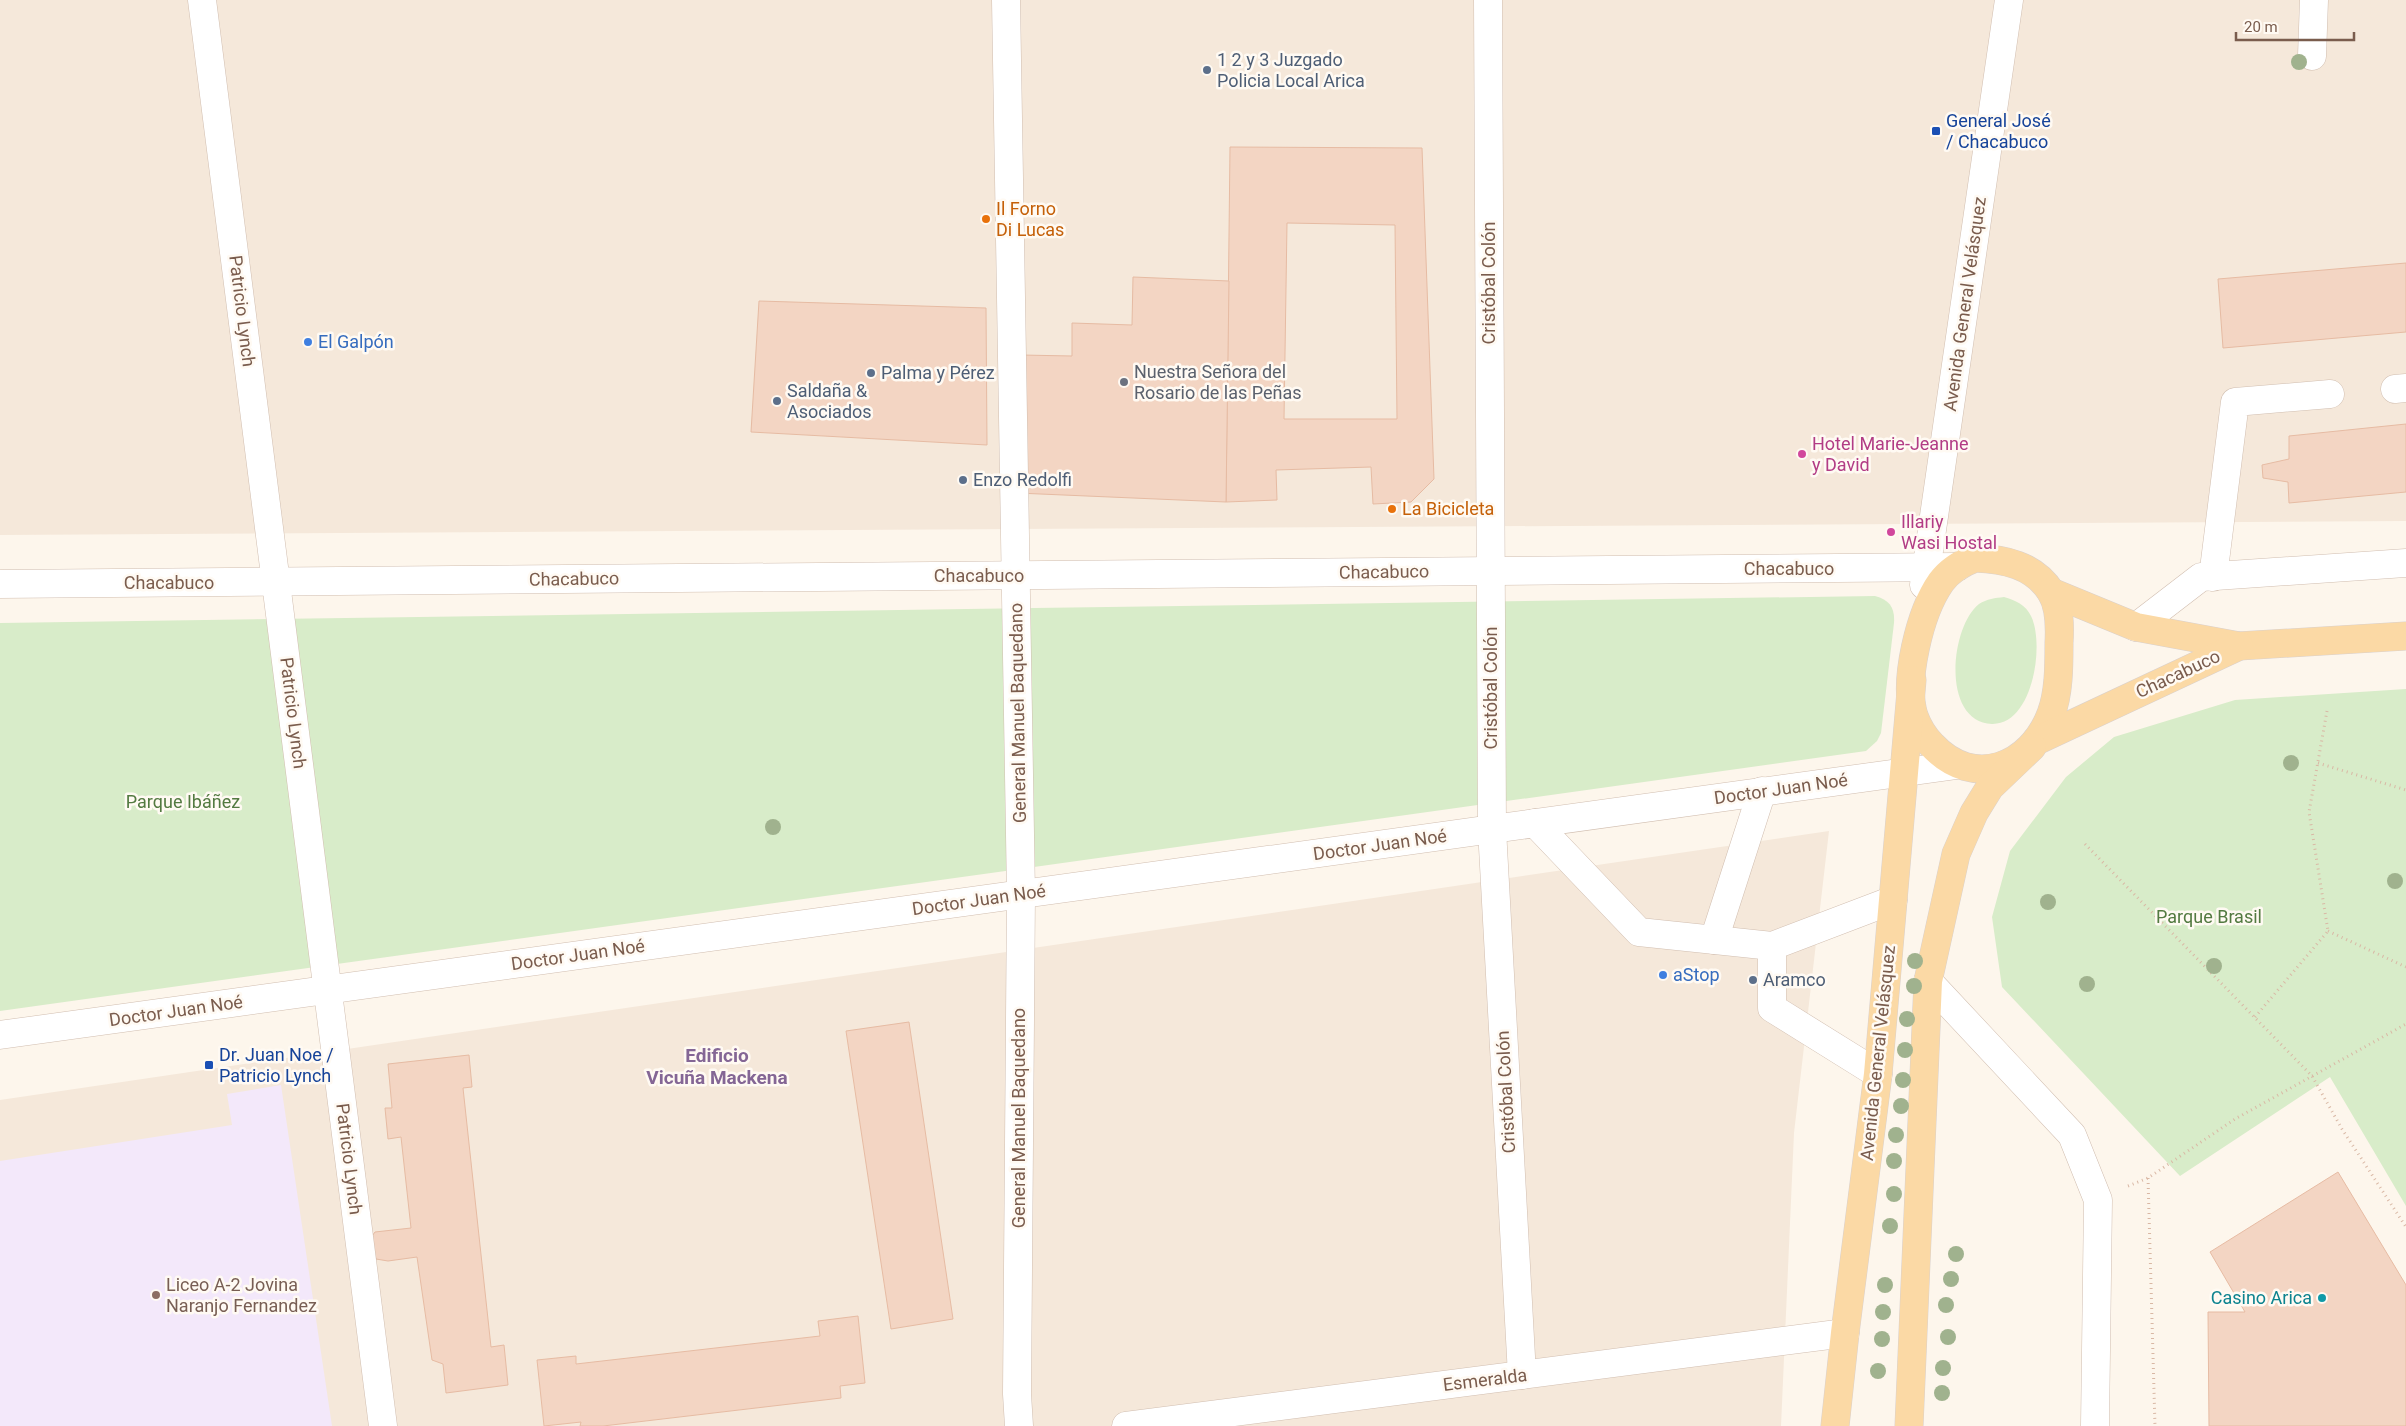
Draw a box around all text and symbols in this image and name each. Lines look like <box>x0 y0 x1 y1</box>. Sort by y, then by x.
scale bar <box>2236 10 2354 42</box>
text: 20 m <box>2244 18 2278 36</box>
place label: 1 2 y 3 Juzgado Policia Local Arica <box>1217 49 1365 91</box>
marker: 1 2 y 3 Juzgado Policia Local Arica <box>1201 64 1213 76</box>
place label: General José / Chacabuco <box>1946 110 2051 152</box>
marker: General José / Chacabuco <box>1930 125 1942 137</box>
street label: Avenida General Velásquez <box>1939 195 1990 413</box>
place label: Il Forno Di Lucas <box>996 198 1064 240</box>
marker: Il Forno Di Lucas <box>980 213 992 225</box>
street label: Cristóbal Colón <box>1478 222 1499 344</box>
street label: Patricio Lynch <box>225 254 260 368</box>
place label: El Galpón <box>318 331 394 352</box>
marker: El Galpón <box>302 336 314 348</box>
place label: Nuestra Señora del Rosario de las Peñas <box>1134 361 1302 403</box>
place label: Palma y Pérez <box>881 362 995 383</box>
marker: Palma y Pérez <box>865 367 877 379</box>
marker: Nuestra Señora del Rosario de las Peñas <box>1118 376 1130 388</box>
place label: Saldaña & Asociados <box>787 380 872 422</box>
marker: Saldaña & Asociados <box>771 395 783 407</box>
place label: Hotel Marie-Jeanne y David <box>1812 433 1969 475</box>
marker: Hotel Marie-Jeanne y David <box>1796 448 1808 460</box>
place label: Enzo Redolfi <box>973 469 1072 490</box>
marker: Enzo Redolfi <box>957 474 969 486</box>
place label: La Bicicleta <box>1402 498 1494 519</box>
marker: La Bicicleta <box>1386 503 1398 515</box>
place label: Illariy Wasi Hostal <box>1901 511 1997 553</box>
marker: Illariy Wasi Hostal <box>1885 526 1897 538</box>
street label: Chacabuco <box>1744 558 1834 579</box>
street label: Chacabuco <box>1339 560 1429 583</box>
street label: Chacabuco <box>934 565 1024 586</box>
street label: Chacabuco <box>529 567 619 590</box>
street label: Chacabuco <box>124 572 214 593</box>
street label: General Manuel Baquedano <box>1005 603 1030 823</box>
street label: Cristóbal Colón <box>1480 627 1501 749</box>
street label: Chacabuco <box>2132 645 2223 702</box>
street label: Patricio Lynch <box>276 656 311 770</box>
street label: Doctor Juan Noé <box>1713 769 1849 808</box>
park label: Parque Ibáñez <box>126 791 240 812</box>
street label: Doctor Juan Noé <box>1312 825 1448 864</box>
street label: Doctor Juan Noé <box>911 880 1047 919</box>
park label: Parque Brasil <box>2156 906 2262 927</box>
street label: Doctor Juan Noé <box>510 935 646 974</box>
street label: Avenida General Velásquez <box>1856 944 1899 1162</box>
place label: aStop <box>1673 964 1720 985</box>
marker: aStop <box>1657 969 1669 981</box>
place label: Aramco <box>1763 969 1826 990</box>
marker: Aramco <box>1747 974 1759 986</box>
street label: Doctor Juan Noé <box>108 991 244 1030</box>
street label: General Manuel Baquedano <box>1008 1008 1029 1228</box>
street label: Cristóbal Colón <box>1492 1030 1519 1154</box>
place label: Dr. Juan Noe / Patricio Lynch <box>219 1044 334 1086</box>
district label: Edificio Vicuña Mackena <box>646 1044 788 1089</box>
marker: Dr. Juan Noe / Patricio Lynch <box>203 1059 215 1071</box>
street label: Patricio Lynch <box>332 1102 367 1216</box>
place label: Liceo A-2 Jovina Naranjo Fernandez <box>166 1274 317 1316</box>
place label: Casino Arica <box>2211 1287 2312 1308</box>
marker: Liceo A-2 Jovina Naranjo Fernandez <box>150 1289 162 1301</box>
marker: Casino Arica <box>2316 1292 2328 1304</box>
street label: Esmeralda <box>1442 1364 1528 1395</box>

